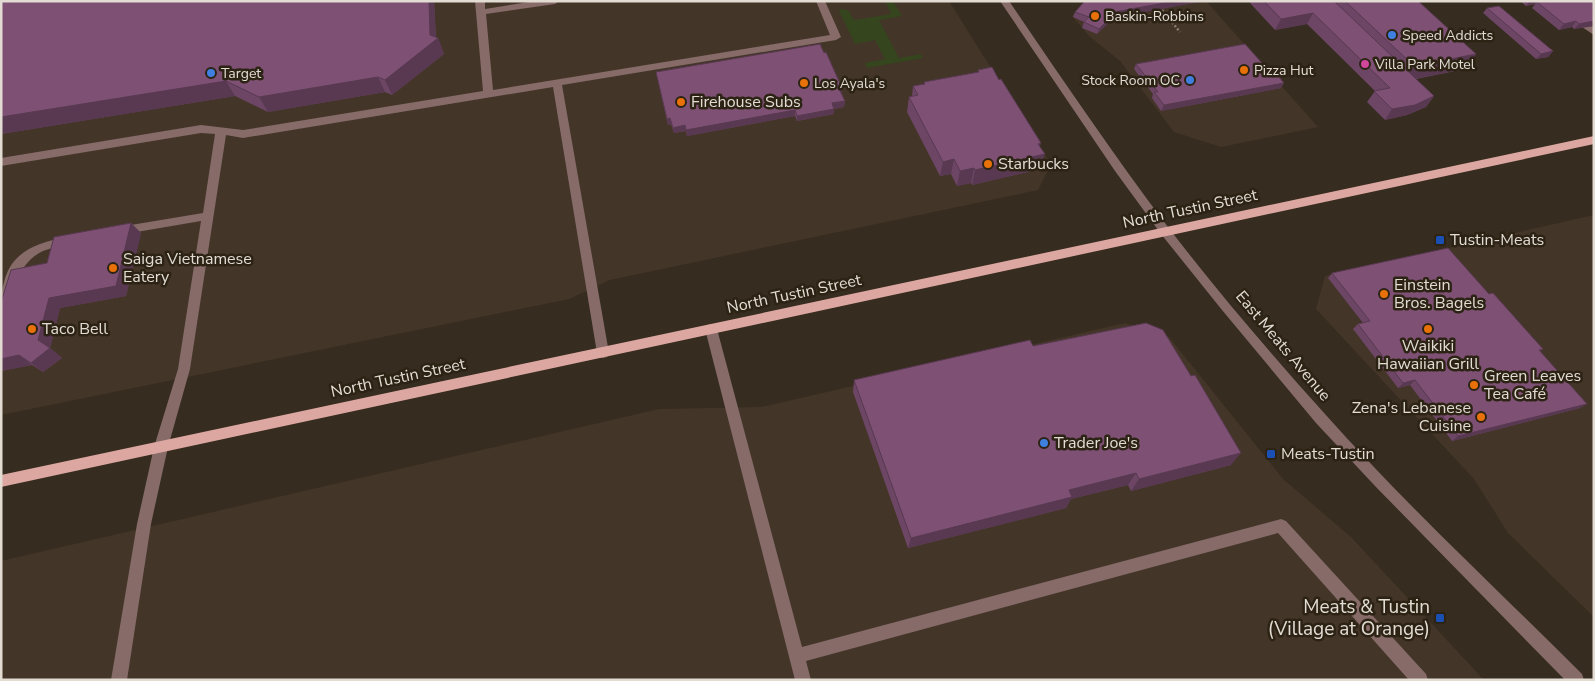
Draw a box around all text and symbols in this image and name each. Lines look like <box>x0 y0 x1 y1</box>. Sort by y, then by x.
place label: Baskin-Robbins <box>1105 7 1204 26</box>
marker: Baskin-Robbins <box>1089 10 1101 22</box>
place label: Speed Addicts <box>1402 26 1494 45</box>
marker: Speed Addicts <box>1386 29 1398 41</box>
place label: Villa Park Motel <box>1374 55 1476 74</box>
marker: Villa Park Motel <box>1359 58 1371 70</box>
place label: Pizza Hut <box>1254 61 1314 80</box>
place label: Target <box>221 64 261 83</box>
marker: Pizza Hut <box>1238 64 1250 76</box>
marker: Target <box>205 67 217 79</box>
place label: Stock Room OC <box>1081 71 1180 90</box>
place label: Los Ayala's <box>814 74 886 93</box>
marker: Stock Room OC <box>1184 74 1196 86</box>
marker: Los Ayala's <box>798 77 810 89</box>
place label: Firehouse Subs <box>691 91 801 113</box>
marker: Firehouse Subs <box>675 96 687 108</box>
place label: Starbucks <box>998 153 1069 175</box>
marker: Starbucks <box>982 158 994 170</box>
street label: North Tustin Street <box>1121 184 1260 234</box>
place label: Tustin-Meats <box>1450 229 1544 251</box>
marker: Tustin-Meats <box>1434 234 1446 246</box>
place label: Saiga Vietnamese Eatery <box>123 248 252 288</box>
marker: Saiga Vietnamese Eatery <box>107 262 119 274</box>
street label: North Tustin Street <box>725 269 864 319</box>
place label: Einstein Bros. Bagels <box>1394 274 1484 314</box>
street label: East Meats Avenue <box>1230 286 1336 406</box>
marker: Einstein Bros. Bagels <box>1378 288 1390 300</box>
place label: Taco Bell <box>42 318 108 340</box>
marker: Taco Bell <box>26 323 38 335</box>
marker: Waikiki Hawaiian Grill <box>1422 323 1434 335</box>
place label: Waikiki Hawaiian Grill <box>1377 335 1479 375</box>
street label: North Tustin Street <box>329 353 468 403</box>
place label: Green Leaves Tea Café <box>1484 365 1581 405</box>
marker: Green Leaves Tea Café <box>1468 379 1480 391</box>
place label: Zena's Lebanese Cuisine <box>1352 397 1471 437</box>
marker: Zena's Lebanese Cuisine <box>1475 411 1487 423</box>
place label: Trader Joe's <box>1054 432 1138 454</box>
marker: Trader Joe's <box>1038 437 1050 449</box>
place label: Meats-Tustin <box>1281 443 1374 465</box>
marker: Meats-Tustin <box>1265 448 1277 460</box>
place label: Meats & Tustin (Village at Orange) <box>1268 594 1430 642</box>
marker: Meats & Tustin (Village at Orange) <box>1434 612 1446 624</box>

